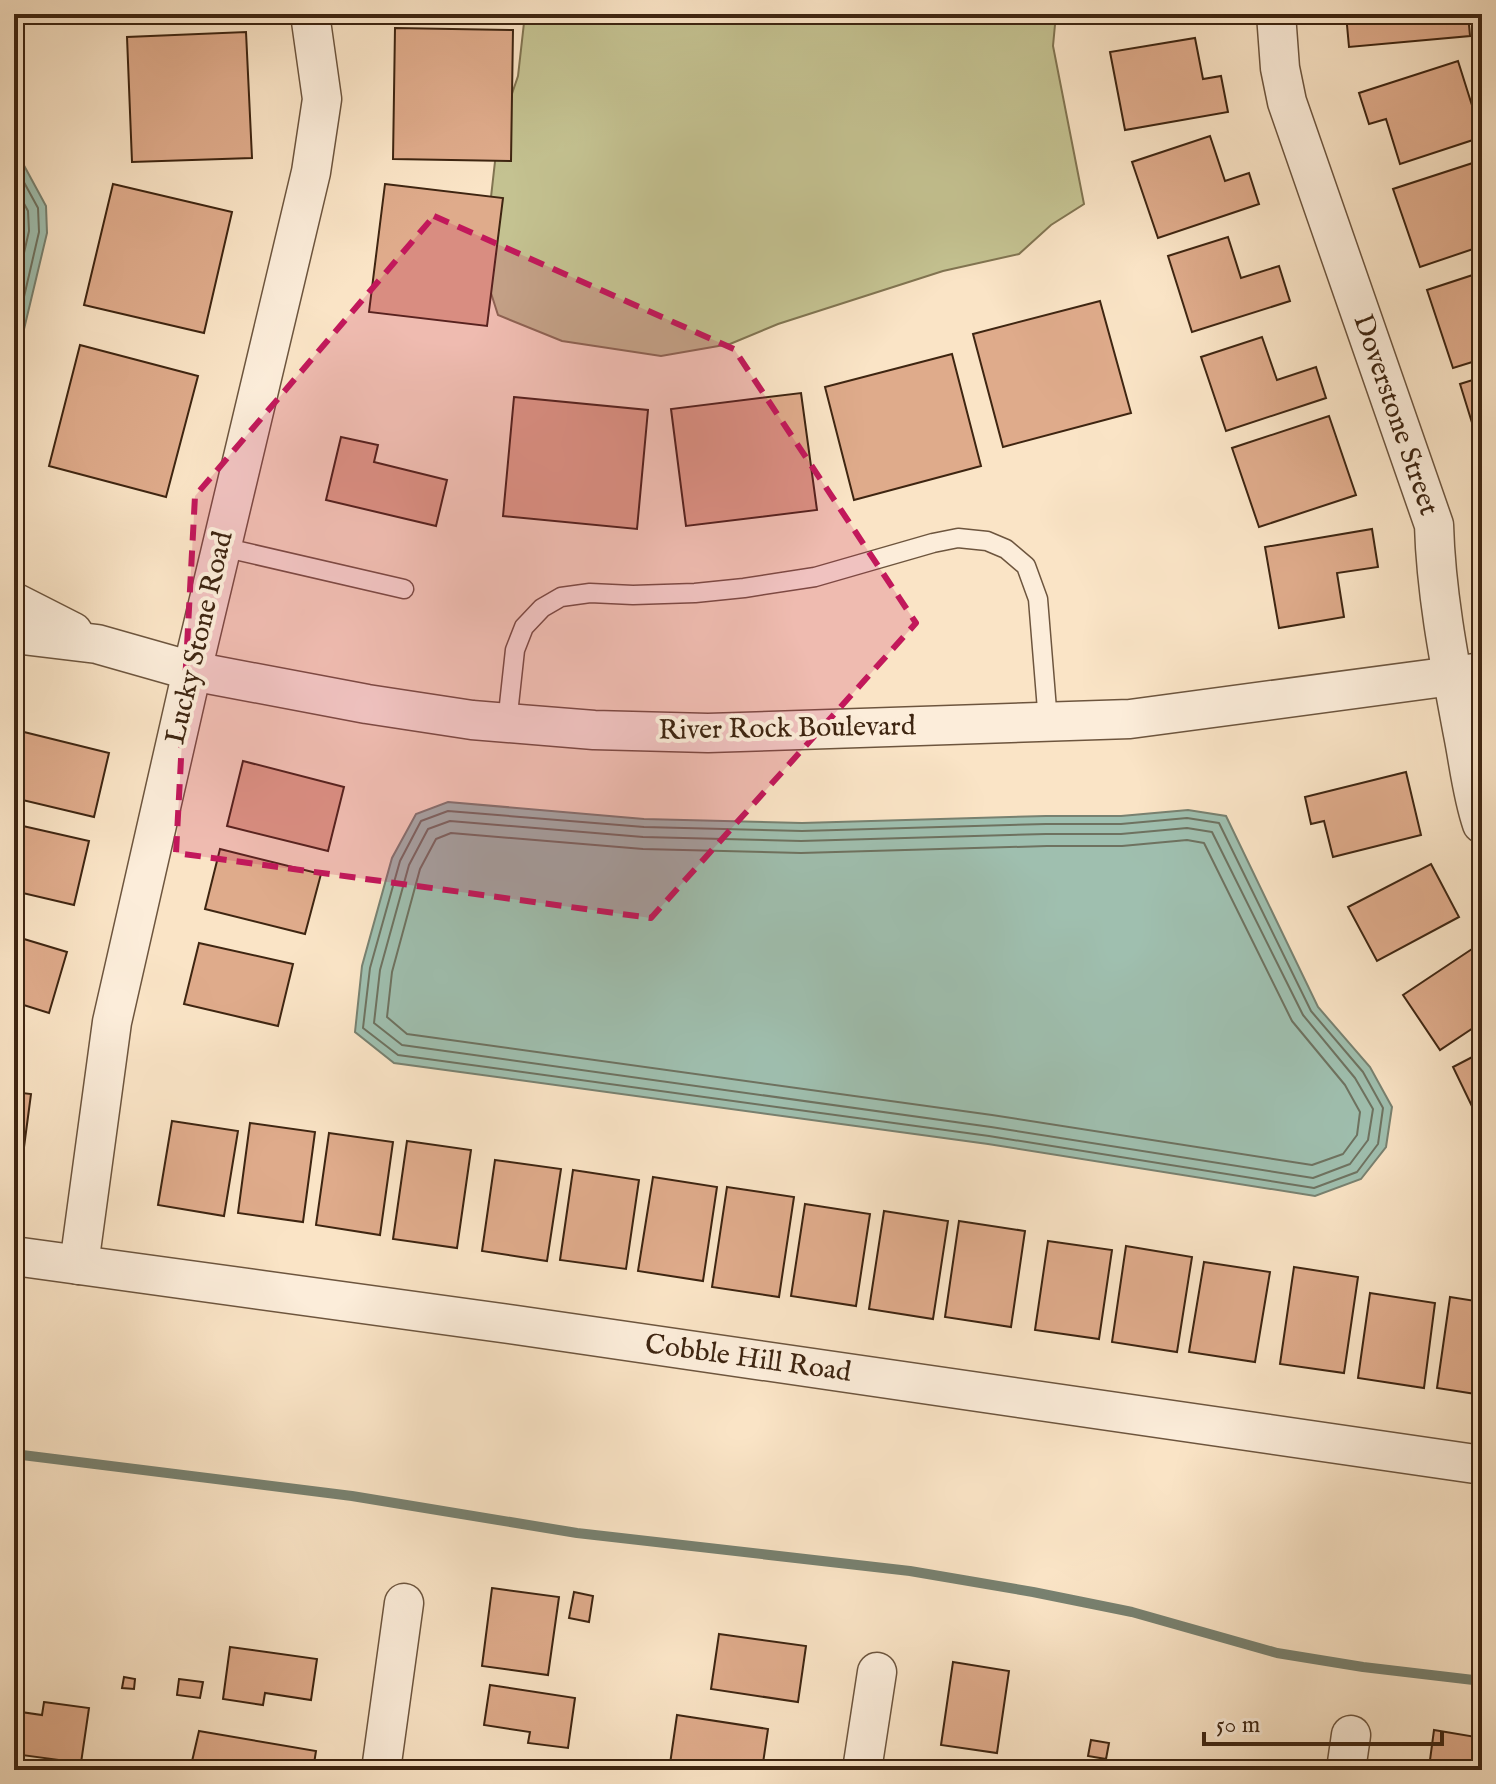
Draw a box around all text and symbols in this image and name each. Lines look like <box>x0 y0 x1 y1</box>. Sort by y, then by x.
street label: Doverstone Street <box>1344 310 1446 521</box>
street label: Lucky Stone Road <box>158 528 242 748</box>
street label: River Rock Boulevard <box>658 709 916 749</box>
street label: Cobble Hill Road <box>643 1327 853 1391</box>
scale bar <box>1204 1696 1442 1746</box>
text: 50 m <box>1216 1710 1260 1741</box>

